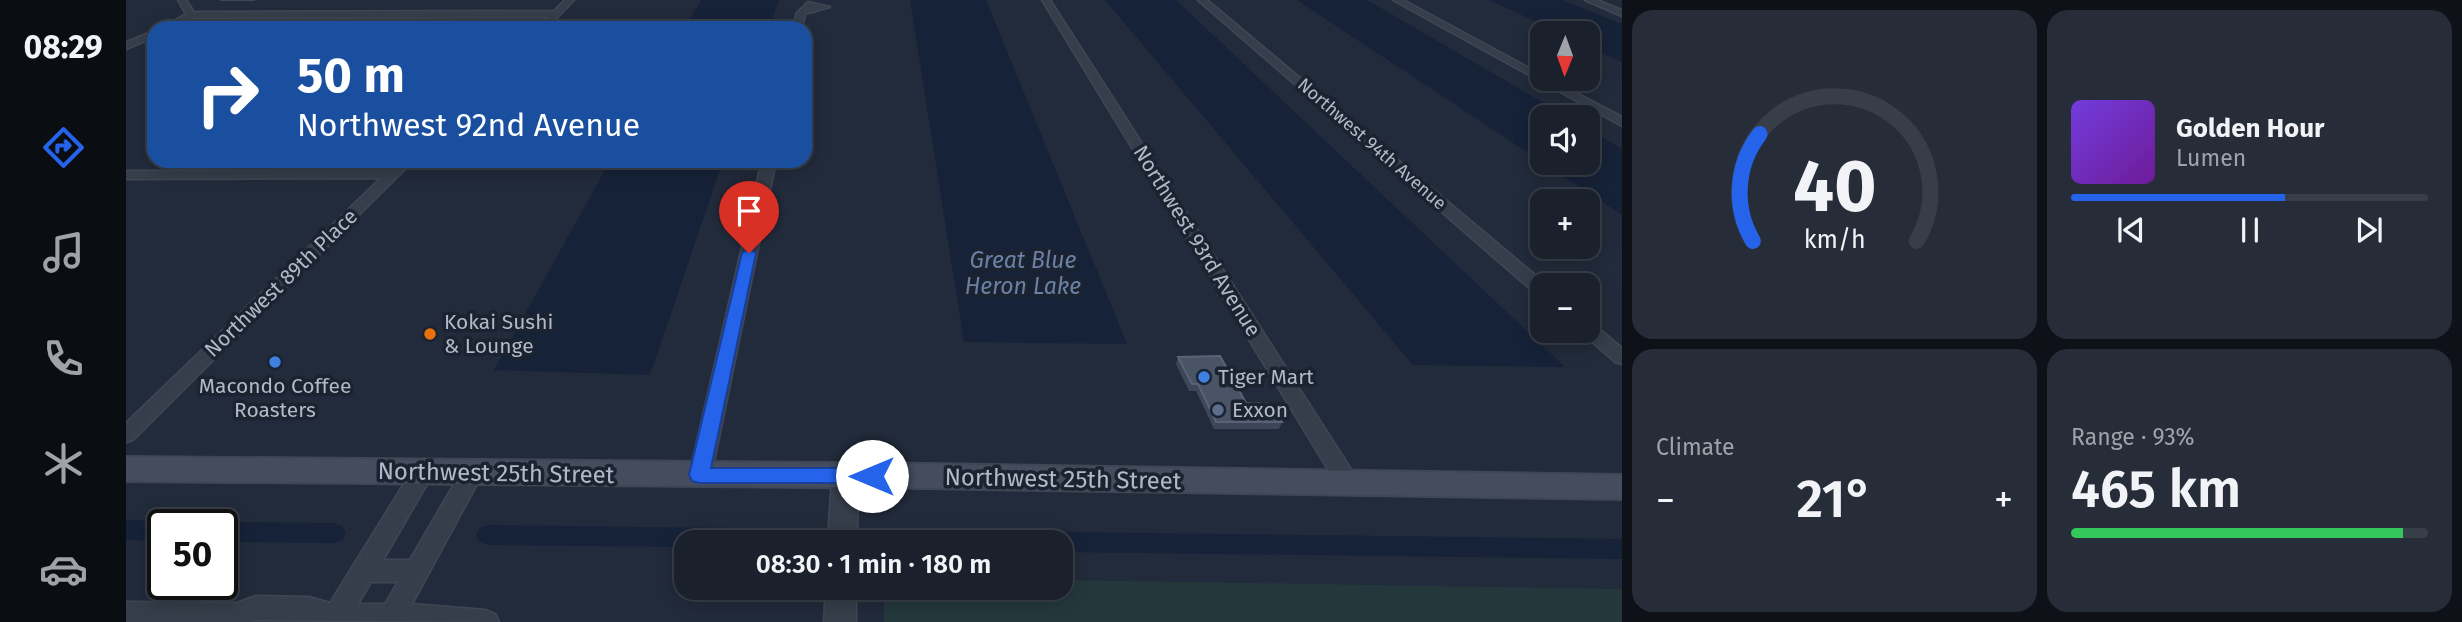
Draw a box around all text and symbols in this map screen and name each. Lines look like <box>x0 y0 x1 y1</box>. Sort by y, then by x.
north arrow <box>1530 21 1600 91</box>
map controls <box>1530 21 1600 343</box>
text: 08:29 <box>23 28 103 66</box>
text: 50 m <box>297 46 405 105</box>
icon: right <box>182 49 273 140</box>
street label: Northwest 94th Avenue <box>1293 74 1451 214</box>
button: sound <box>1530 105 1600 175</box>
text: Northwest 92nd Avenue <box>297 106 640 144</box>
text: Golden Hour <box>2176 113 2324 144</box>
icon: directions <box>39 123 88 172</box>
street label: Northwest 93rd Avenue <box>1128 141 1266 341</box>
text: 40 <box>1793 143 1876 230</box>
text: Lumen <box>2176 144 2246 172</box>
pin <box>719 181 779 253</box>
button: + <box>1530 189 1600 259</box>
icon: arrive <box>730 192 768 230</box>
street label: Northwest 89th Place <box>199 203 363 363</box>
icon: previous <box>2112 211 2150 249</box>
icon: pause <box>2231 211 2269 249</box>
icon: next <box>2350 211 2388 249</box>
text: km/h <box>1804 225 1865 255</box>
icon: music <box>39 228 88 277</box>
water label: Great Blue Heron Lake <box>965 246 1081 300</box>
button: − <box>1530 273 1600 343</box>
place label: Kokai Sushi & Lounge <box>444 309 553 359</box>
marker: Kokai Sushi & Lounge <box>422 326 438 342</box>
icon: phone <box>39 334 88 383</box>
marker: Macondo Coffee Roasters <box>267 354 283 370</box>
place label: Tiger Mart <box>1218 364 1314 390</box>
marker: Tiger Mart <box>1196 369 1212 385</box>
place label: Macondo Coffee Roasters <box>199 373 351 423</box>
place label: Exxon <box>1232 397 1288 423</box>
marker: Exxon <box>1210 402 1226 418</box>
text: Range · 93% <box>2071 423 2195 451</box>
text: Climate <box>1656 433 1735 461</box>
icon: climate <box>39 439 88 488</box>
position arrow <box>835 439 909 513</box>
street label: Northwest 25th Street <box>377 457 615 489</box>
text: 465 km <box>2071 458 2241 521</box>
street label: Northwest 25th Street <box>944 463 1182 495</box>
text: 21° <box>1796 468 1873 531</box>
text: − <box>1656 477 1675 523</box>
text: + <box>1994 477 2013 523</box>
speed limit sign: 50 <box>147 509 238 600</box>
icon: car <box>39 545 88 594</box>
text: 08:30 · 1 min · 180 m <box>756 549 991 580</box>

